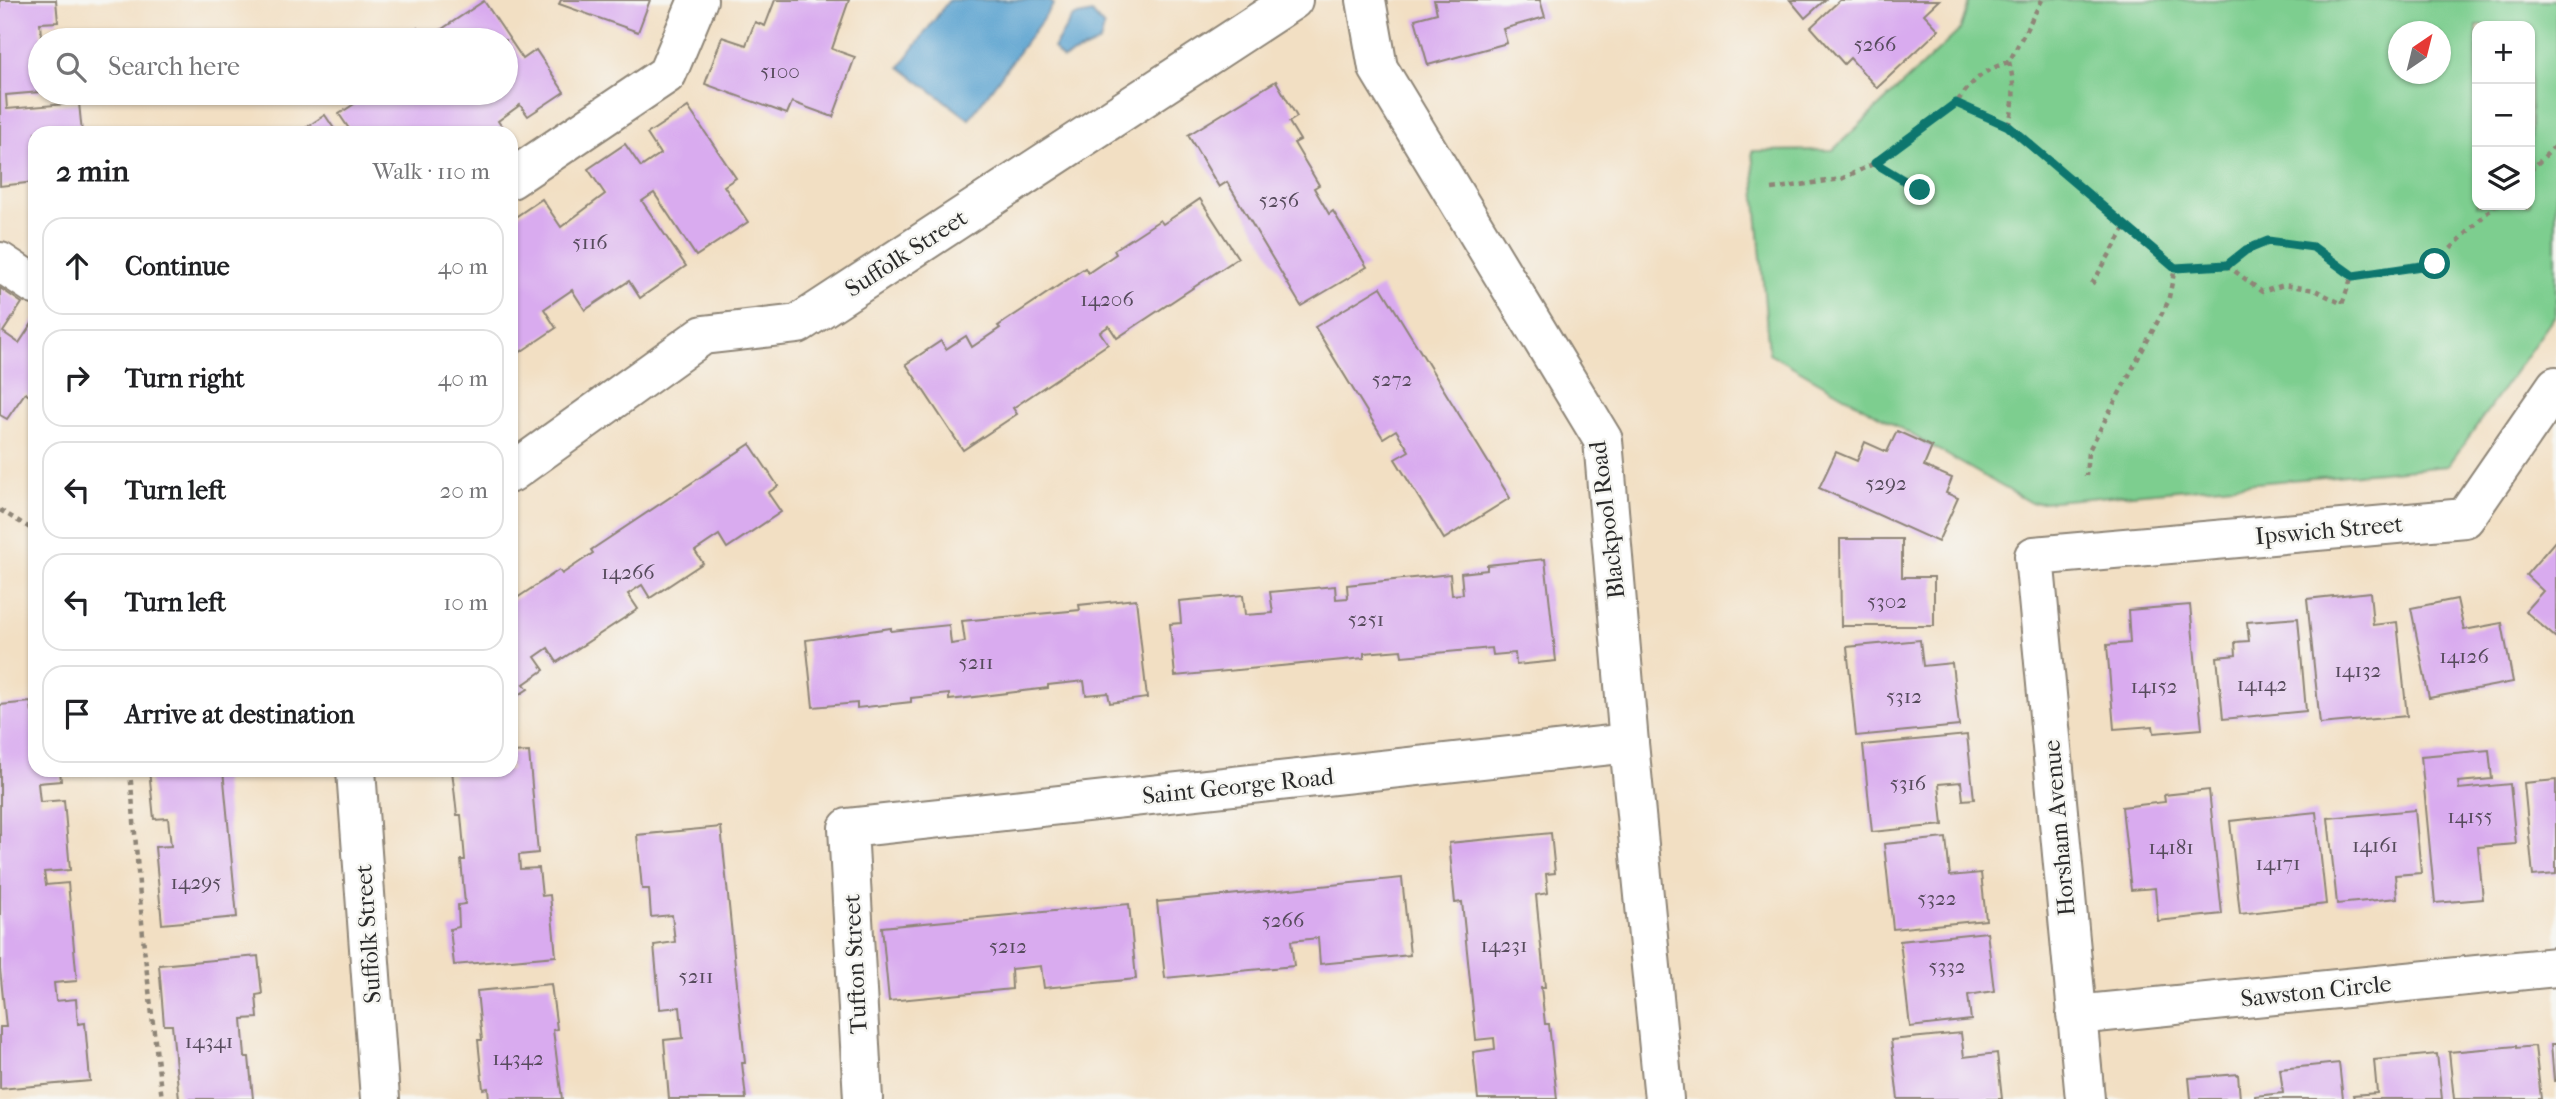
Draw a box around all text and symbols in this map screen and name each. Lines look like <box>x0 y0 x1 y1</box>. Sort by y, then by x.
north arrow <box>2388 21 2451 84</box>
map controls <box>2472 21 2535 210</box>
button: + <box>2472 21 2535 84</box>
search box <box>28 28 518 105</box>
house number: 5266 <box>1854 32 1897 56</box>
icon: search <box>52 48 90 86</box>
text: Search here <box>108 51 240 82</box>
house number: 5100 <box>760 59 800 83</box>
button: − <box>2472 84 2535 147</box>
button: layers <box>2472 147 2535 210</box>
text: 2 min <box>56 154 129 189</box>
text: Walk · 110 m <box>373 158 490 185</box>
route end <box>1904 174 1935 205</box>
house number: 5256 <box>1259 188 1300 212</box>
street label: Suffolk Street <box>840 203 972 303</box>
house number: 5116 <box>572 230 608 254</box>
icon: ahead <box>58 247 96 285</box>
route start <box>2419 248 2450 279</box>
text: Continue <box>125 251 230 282</box>
text: 40 m <box>438 253 488 280</box>
house number: 14206 <box>1080 287 1134 311</box>
icon: right <box>58 359 96 397</box>
text: Turn right <box>125 363 245 394</box>
text: 40 m <box>438 365 488 392</box>
house number: 5272 <box>1372 367 1413 391</box>
street label: Blackpool Road <box>1583 439 1631 600</box>
icon: left <box>58 471 96 509</box>
house number: 5292 <box>1865 471 1907 495</box>
text: Turn left <box>125 475 226 506</box>
text: 20 m <box>439 477 488 504</box>
street label: Ipswich Street <box>2254 510 2405 550</box>
house number: 14266 <box>601 560 655 584</box>
icon: left <box>58 583 96 621</box>
text: Turn left <box>125 587 226 618</box>
text: 10 m <box>443 589 488 616</box>
house number: 5302 <box>1867 589 1907 613</box>
house number: 5251 <box>1348 607 1384 631</box>
house number: 14126 <box>2439 644 2489 668</box>
house number: 5211 <box>959 650 993 674</box>
house number: 14132 <box>2335 658 2382 682</box>
house number: 14142 <box>2237 672 2287 696</box>
house number: 14152 <box>2130 674 2178 698</box>
house number: 5312 <box>1886 684 1922 708</box>
icon: arrive <box>58 695 96 733</box>
text: Arrive at destination <box>125 699 355 730</box>
street label: Horsham Avenue <box>2037 739 2081 917</box>
street label: Saint George Road <box>1141 762 1336 810</box>
house number: 5316 <box>1890 771 1927 795</box>
house number: 14155 <box>2447 804 2493 828</box>
house number: 14161 <box>2352 833 2398 857</box>
house number: 14181 <box>2148 835 2194 859</box>
house number: 14171 <box>2255 851 2301 875</box>
street label: Suffolk Street <box>349 863 387 1005</box>
house number: 14295 <box>171 870 221 894</box>
house number: 5322 <box>1917 886 1957 910</box>
street label: Tufton Street <box>837 893 873 1035</box>
house number: 5266 <box>1262 908 1305 932</box>
house number: 14231 <box>1481 933 1527 957</box>
house number: 5212 <box>989 934 1027 958</box>
house number: 5332 <box>1928 954 1966 978</box>
house number: 5211 <box>679 964 713 988</box>
street label: Sawston Circle <box>2239 969 2393 1013</box>
house number: 14341 <box>185 1029 233 1053</box>
house number: 14342 <box>492 1046 544 1070</box>

